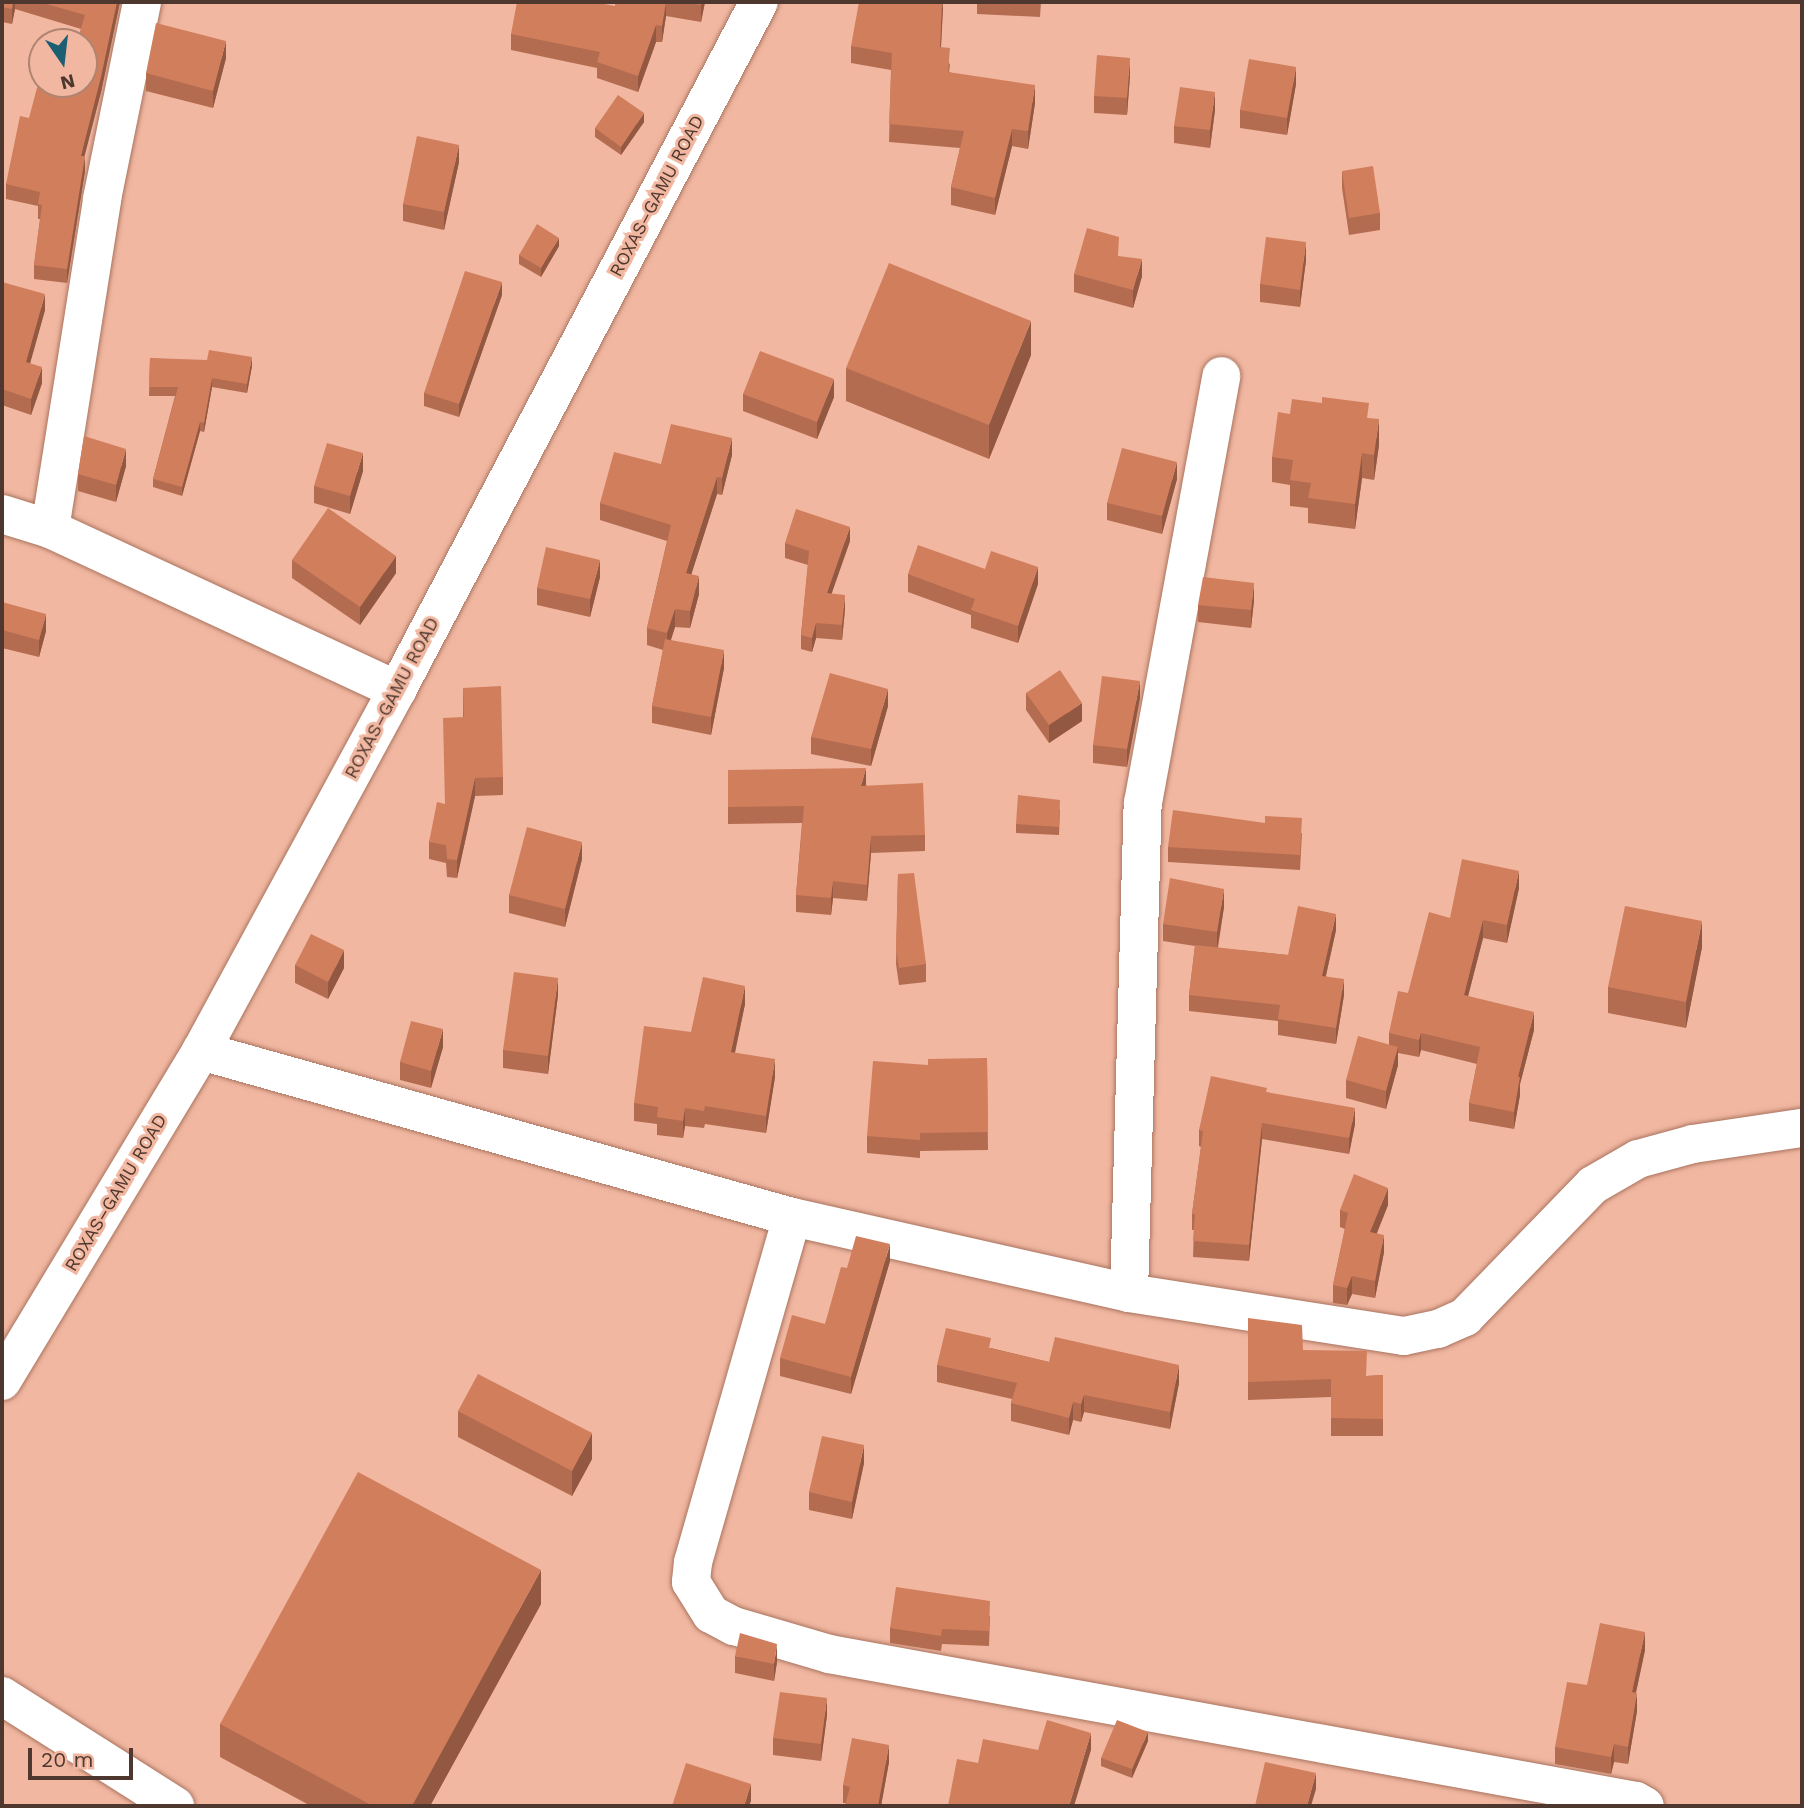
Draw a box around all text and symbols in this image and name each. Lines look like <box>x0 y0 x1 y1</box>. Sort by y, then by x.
north arrow <box>28 28 98 98</box>
text: N <box>58 69 77 95</box>
street label: ROXAS–GAMU ROAD <box>605 112 709 280</box>
street label: ROXAS–GAMU ROAD <box>340 614 444 782</box>
street label: ROXAS–GAMU ROAD <box>61 1111 171 1275</box>
scale bar <box>32 1734 136 1778</box>
text: 20 m <box>41 1747 93 1772</box>

